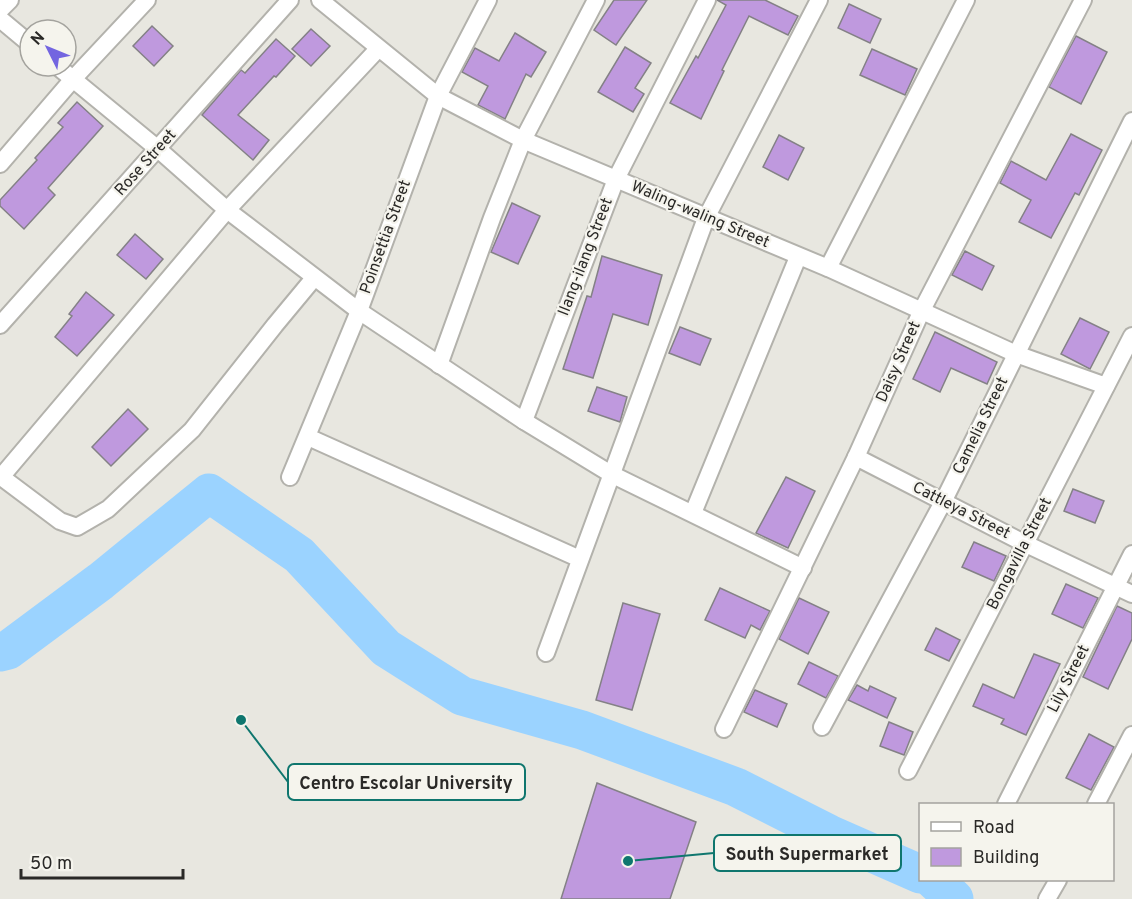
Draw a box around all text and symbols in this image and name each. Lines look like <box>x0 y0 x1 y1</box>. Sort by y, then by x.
north arrow <box>18 18 78 78</box>
text: N <box>27 28 50 50</box>
street label: Rose Street <box>111 126 181 200</box>
street label: Poinsettia Street <box>356 177 416 297</box>
street label: Waling-waling Street <box>628 177 772 253</box>
street label: Ilang-ilang Street <box>554 195 618 319</box>
street label: Daisy Street <box>872 318 926 406</box>
street label: Camelia Street <box>949 374 1013 478</box>
street label: Cattleya Street <box>909 478 1013 544</box>
street label: Bongavilla Street <box>983 495 1057 613</box>
street label: Lily Street <box>1043 642 1095 716</box>
callout: Centro Escolar University <box>288 764 525 800</box>
text: Centro Escolar University <box>299 773 513 796</box>
legend <box>919 803 1114 881</box>
text: Road <box>973 817 1015 840</box>
callout: South Supermarket <box>714 835 901 871</box>
scale bar <box>21 842 183 880</box>
text: South Supermarket <box>726 844 888 867</box>
text: Building <box>973 847 1039 870</box>
text: 50 m <box>30 853 72 876</box>

